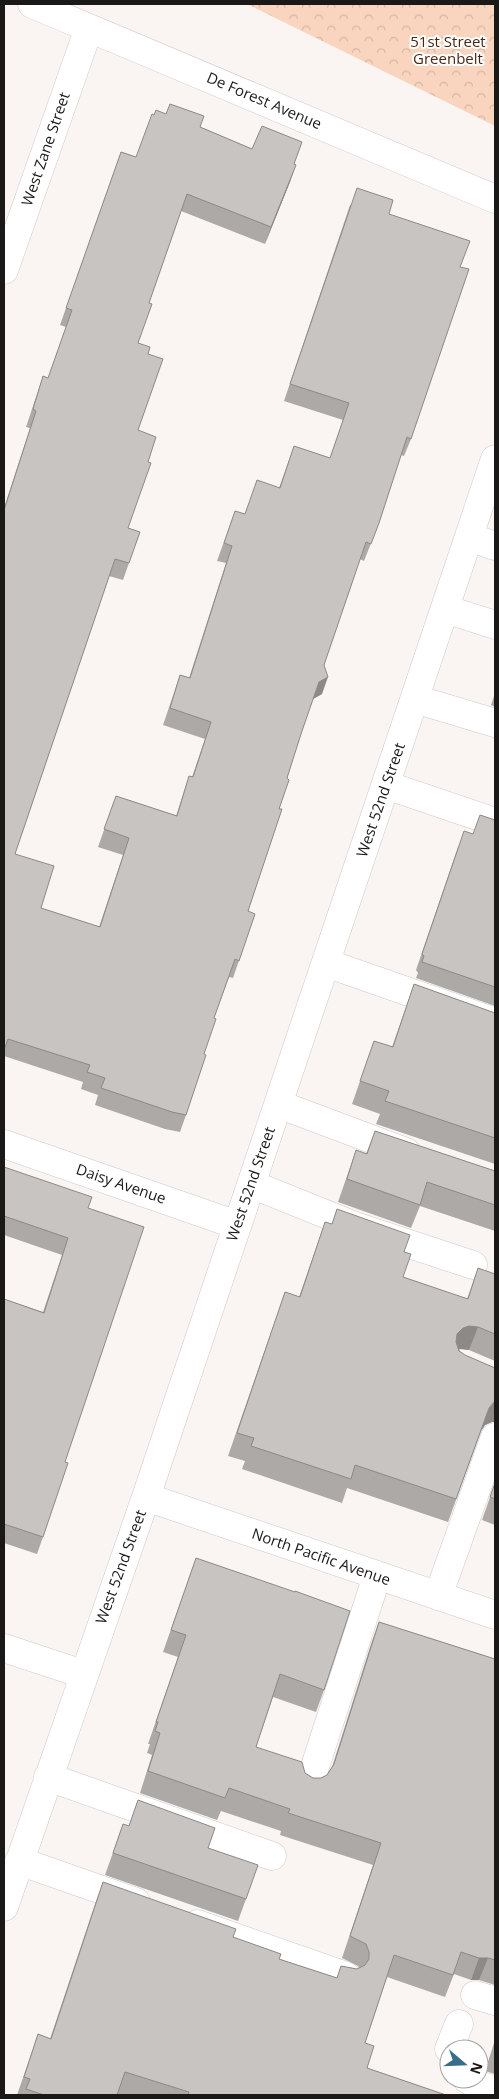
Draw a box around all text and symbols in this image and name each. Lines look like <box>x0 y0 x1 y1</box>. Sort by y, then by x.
park label: 51st Street Greenbelt <box>410 31 486 68</box>
street label: De Forest Avenue <box>204 67 325 133</box>
street label: West Zane Street <box>16 89 74 208</box>
street label: West 52nd Street <box>351 740 409 860</box>
street label: West 52nd Street <box>221 1124 279 1244</box>
street label: Daisy Avenue <box>74 1158 169 1208</box>
street label: West 52nd Street <box>90 1507 150 1626</box>
street label: North Pacific Avenue <box>249 1523 393 1589</box>
north arrow <box>439 2039 489 2089</box>
text: N <box>466 2060 488 2077</box>

